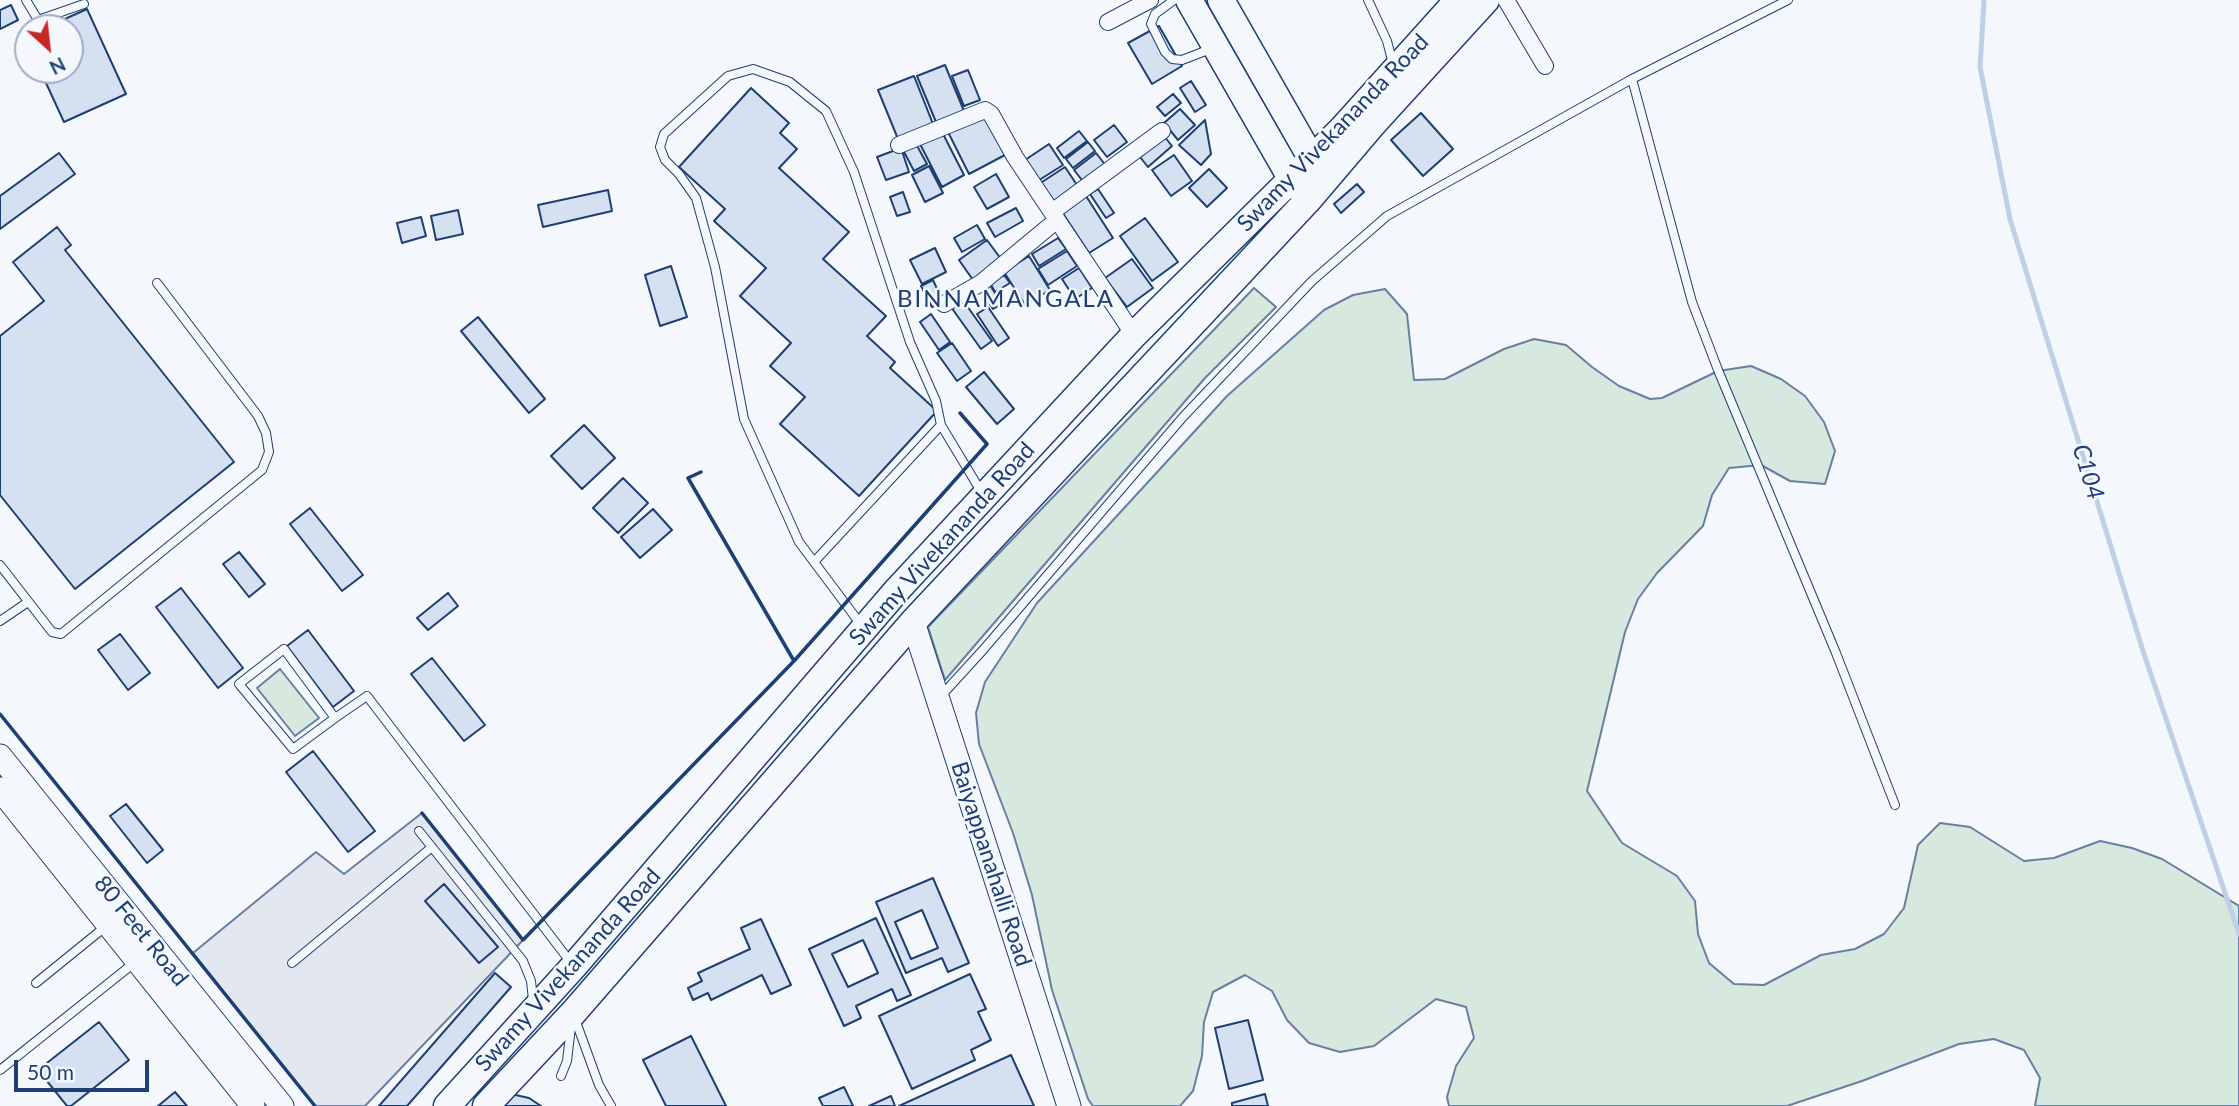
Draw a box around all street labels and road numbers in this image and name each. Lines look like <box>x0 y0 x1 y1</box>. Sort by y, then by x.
street label: Swamy Vivekananda Road <box>1231 28 1435 238</box>
street label: Swamy Vivekananda Road <box>843 437 1041 651</box>
street label: Baiyappanahalli Road <box>945 758 1037 970</box>
street label: Swamy Vivekananda Road <box>469 863 667 1077</box>
street label: 80 Feet Road <box>88 870 194 992</box>

